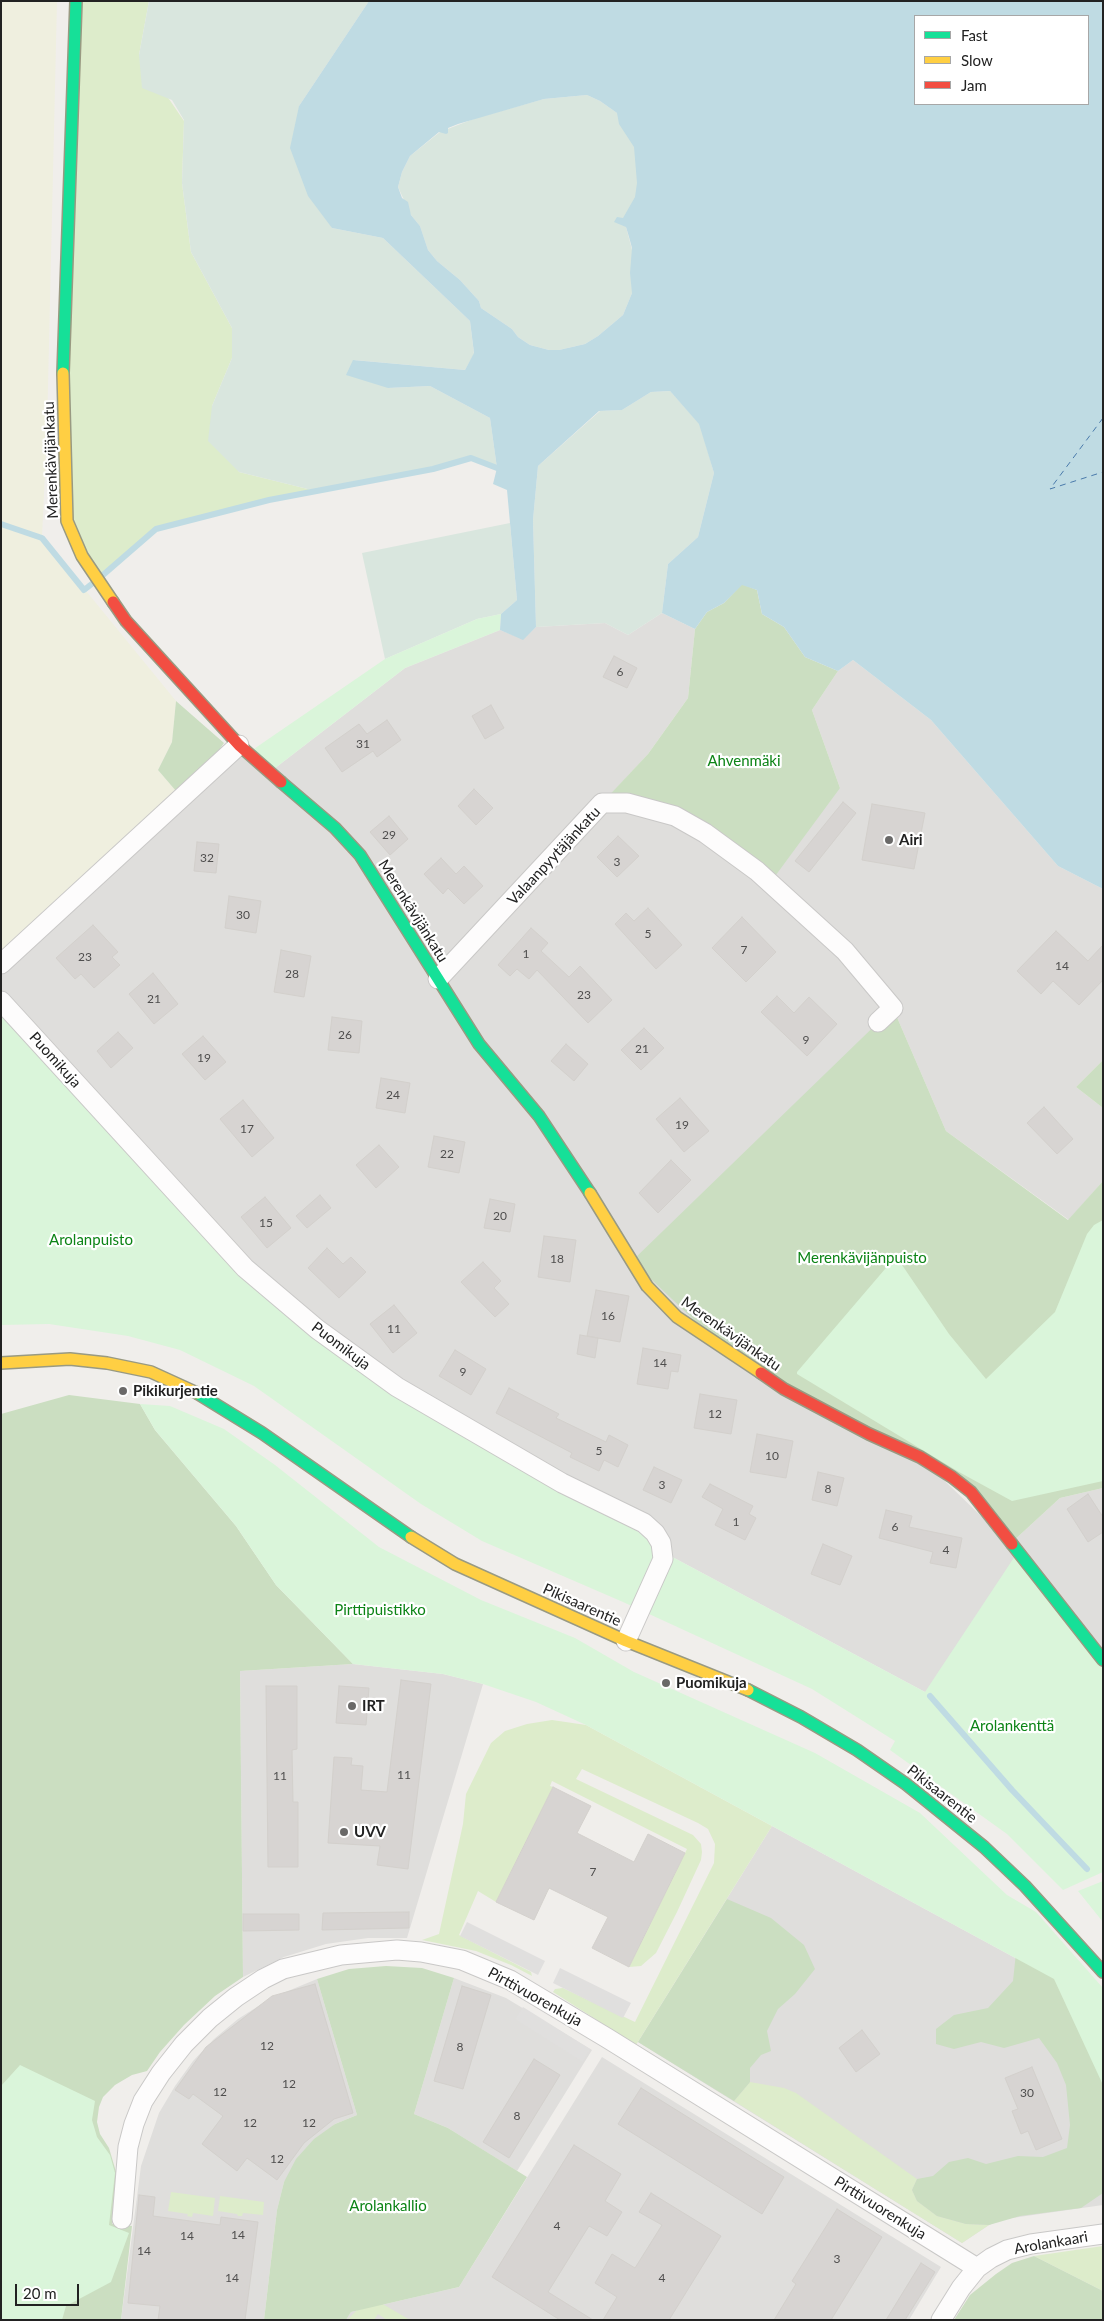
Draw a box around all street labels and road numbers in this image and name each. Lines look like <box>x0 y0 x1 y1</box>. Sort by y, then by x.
street label: Merenkävijänkatu <box>40 401 62 519</box>
street label: Valaanpyytäjänkatu <box>504 803 604 909</box>
street label: Merenkävijänkatu <box>374 856 452 966</box>
street label: Puomikuja <box>25 1028 85 1092</box>
street label: Merenkävijänkatu <box>678 1293 784 1375</box>
street label: Puomikuja <box>308 1318 374 1374</box>
street label: Pikisaarentie <box>540 1580 624 1630</box>
street label: Pikisaarentie <box>903 1761 981 1827</box>
street label: Pirttivuorenkuja <box>485 1964 585 2030</box>
street label: Pirttivuorenkuja <box>831 2173 929 2243</box>
street label: Arolankaari <box>1013 2228 1089 2258</box>

